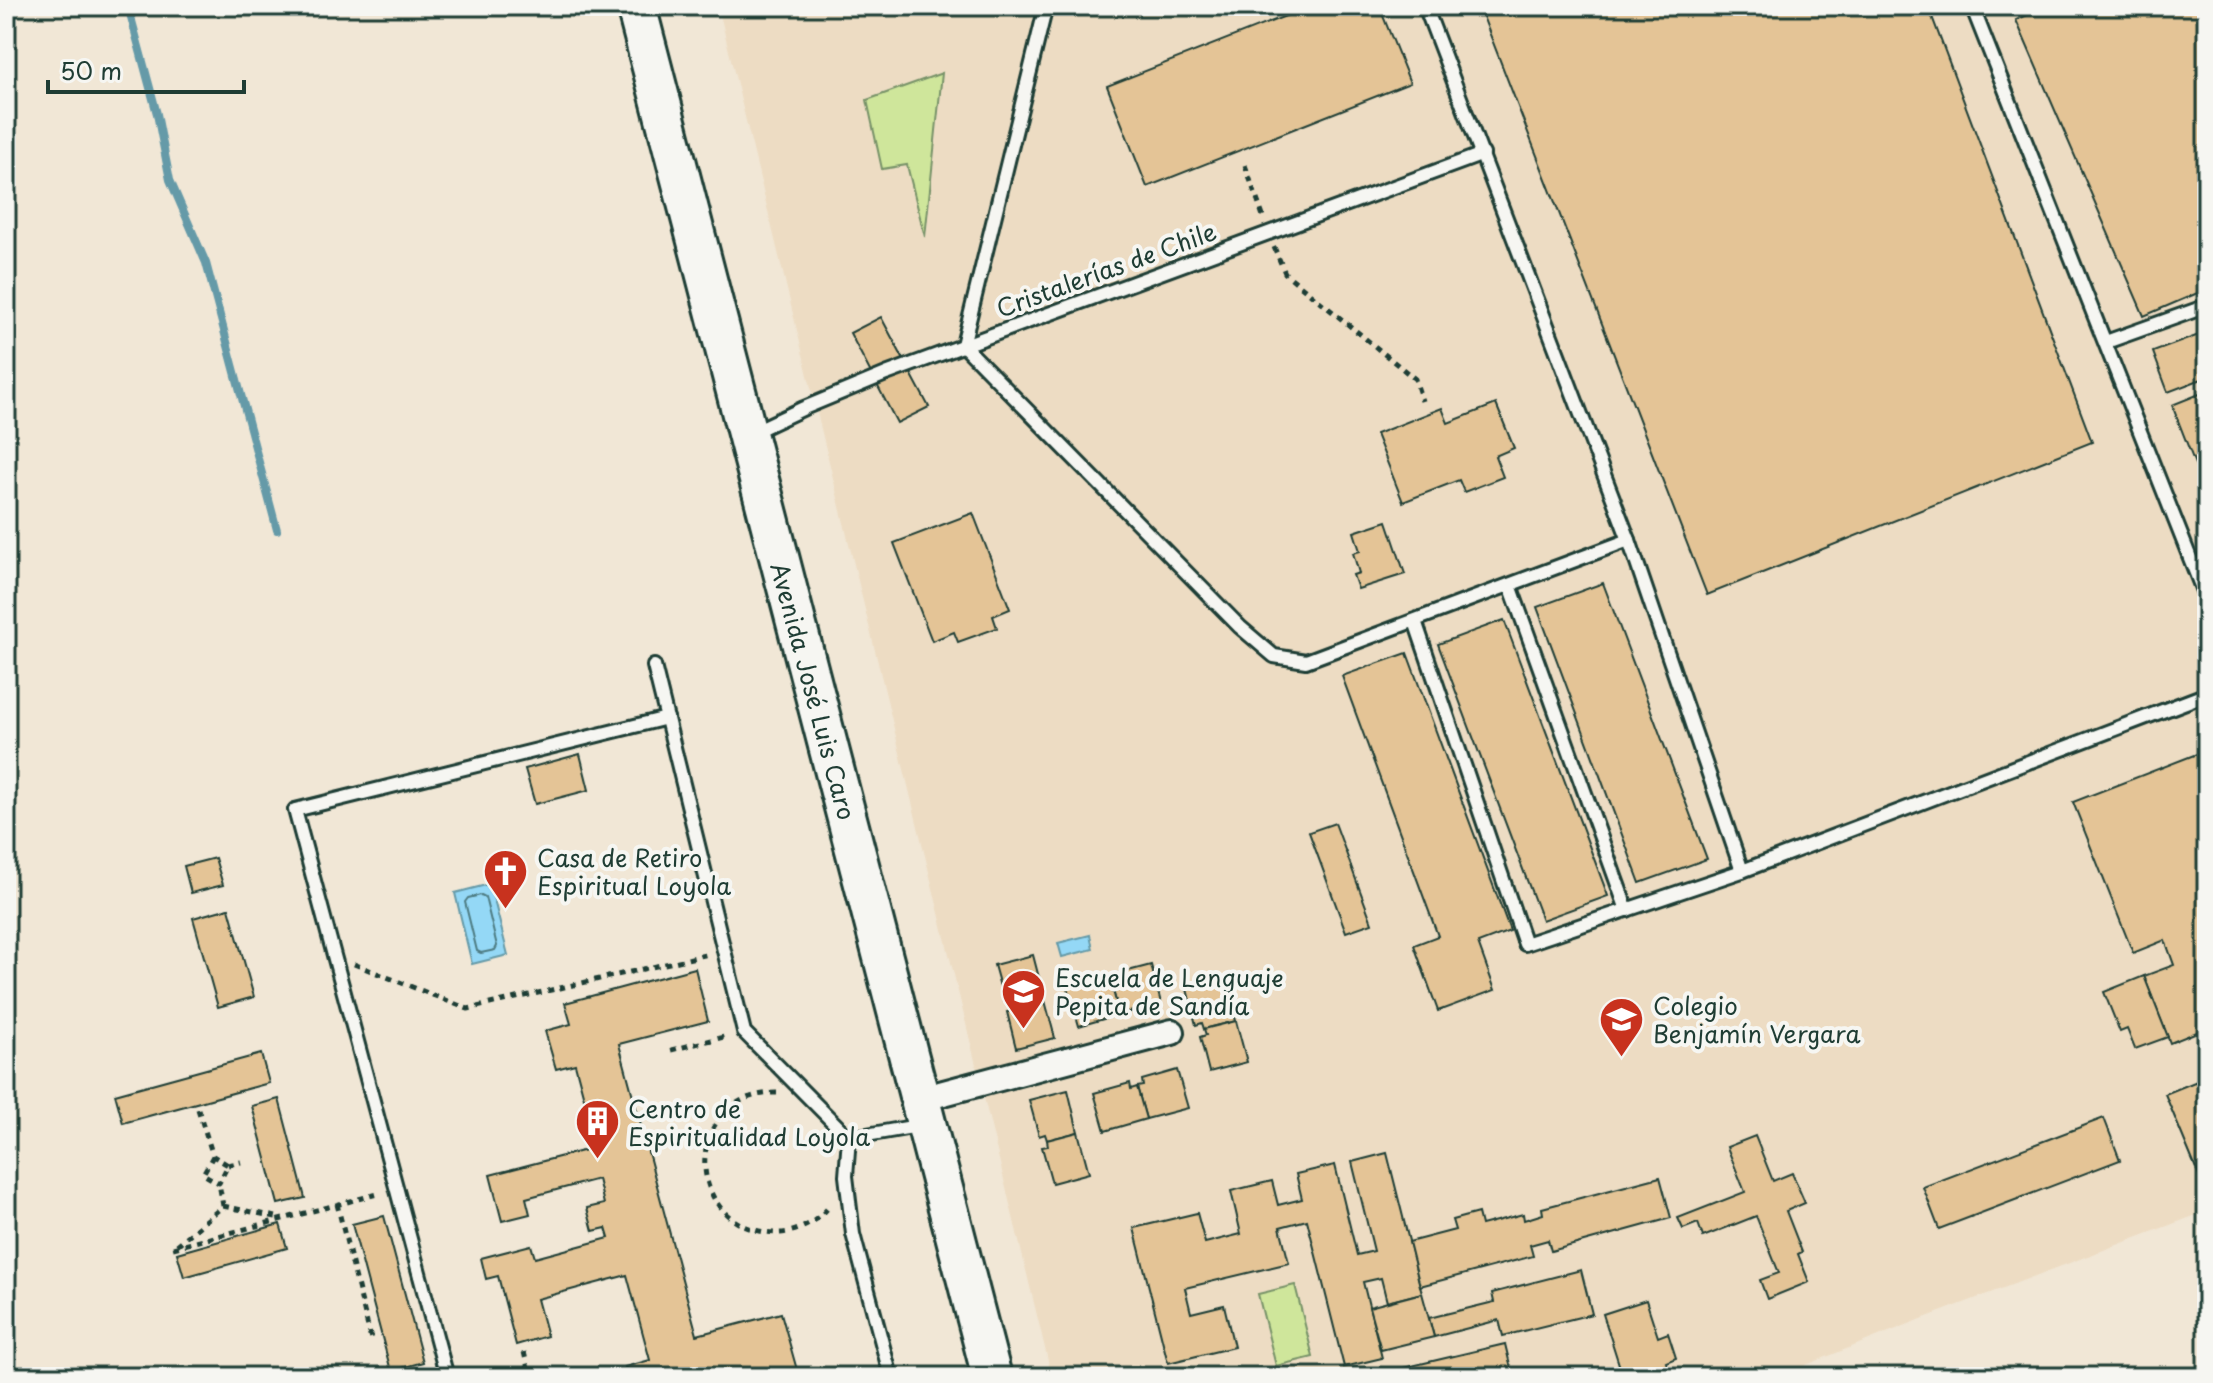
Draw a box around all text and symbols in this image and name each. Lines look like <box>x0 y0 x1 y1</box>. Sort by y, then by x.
scale bar <box>48 44 244 94</box>
text: 50 m <box>60 52 122 88</box>
street label: Cristalerías de Chile <box>991 212 1221 326</box>
street label: Avenida José Luis Caro <box>762 558 866 824</box>
place label: Casa de Retiro Espiritual Loyola <box>537 839 731 903</box>
church icon: Casa de Retiro Espiritual Loyola <box>482 847 530 910</box>
place label: Escuela de Lenguaje Pepita de Sandía <box>1055 959 1283 1023</box>
school or university icon: Escuela de Lenguaje Pepita de Sandía <box>1000 967 1048 1030</box>
place label: Colegio Benjamín Vergara <box>1653 987 1861 1051</box>
school or university icon: Colegio Benjamín Vergara <box>1598 995 1646 1058</box>
place label: Centro de Espiritualidad Loyola <box>628 1090 870 1154</box>
building icon: Centro de Espiritualidad Loyola <box>573 1098 621 1161</box>

